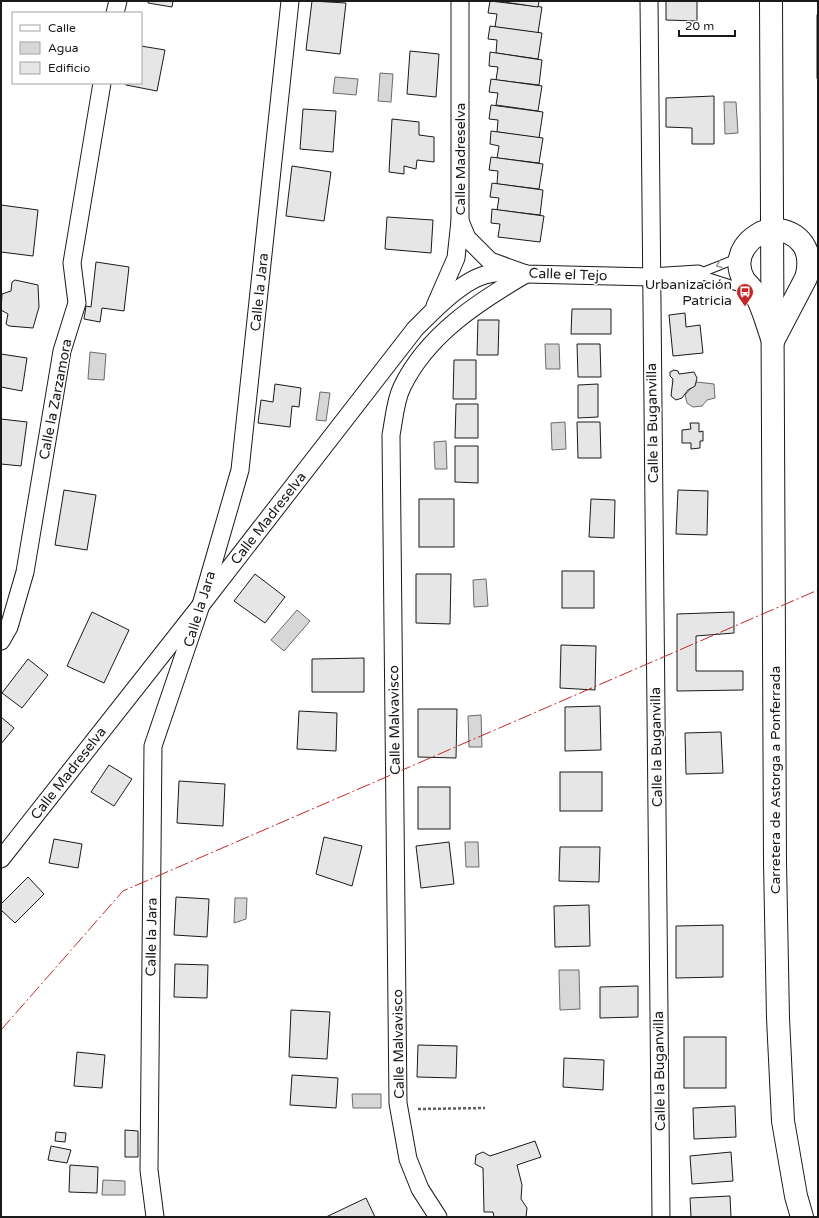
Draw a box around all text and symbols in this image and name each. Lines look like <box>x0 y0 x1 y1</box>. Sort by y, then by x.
legend <box>12 12 142 84</box>
scale bar <box>679 12 735 38</box>
text: 20 m <box>685 19 714 33</box>
text: Calle <box>48 21 76 35</box>
text: Agua <box>48 41 78 55</box>
text: Edificio <box>48 61 90 75</box>
street label: Calle Madreselva <box>452 103 469 215</box>
street label: Calle la Jara <box>247 252 272 332</box>
one-way arrow <box>716 261 723 269</box>
street label: Calle el Tejo <box>528 265 608 284</box>
place label: Urbanización Patricia <box>645 276 732 309</box>
bus stop icon: Urbanización Patricia <box>735 282 755 307</box>
street label: Calle la Zarzamora <box>35 337 76 461</box>
street label: Calle la Buganvilla <box>643 363 662 483</box>
street label: Calle Madreselva <box>227 469 310 568</box>
street label: Calle la Jara <box>180 569 219 649</box>
street label: Calle Malvavisco <box>385 665 404 775</box>
street label: Carretera de Astorga a Ponferrada <box>767 666 784 894</box>
street label: Calle la Buganvilla <box>647 687 666 807</box>
street label: Calle Madreselva <box>27 724 110 823</box>
street label: Calle la Jara <box>142 897 161 977</box>
street label: Calle Malvavisco <box>389 989 408 1099</box>
street label: Calle la Buganvilla <box>650 1011 669 1131</box>

